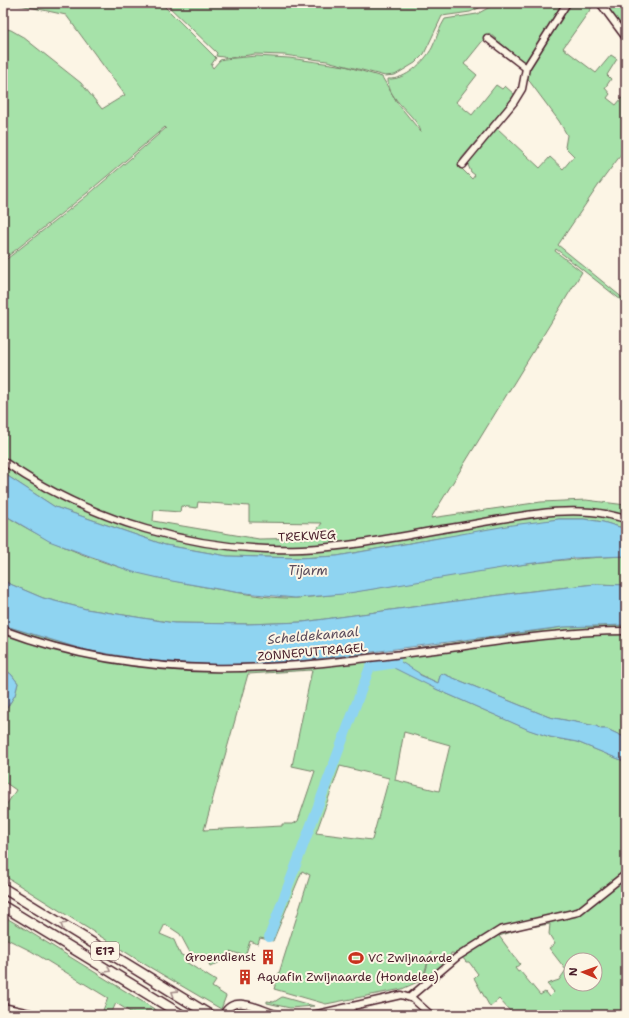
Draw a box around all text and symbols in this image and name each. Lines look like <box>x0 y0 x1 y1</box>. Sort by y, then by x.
street label: TREKWEG <box>278 526 336 546</box>
water label: Tijarm <box>288 562 328 579</box>
water label: Scheldekanaal <box>267 623 359 648</box>
street label: ZONNEPUTTRAGEL <box>257 639 368 665</box>
one-way arrow <box>60 922 67 930</box>
road number: E17 <box>91 942 119 960</box>
building icon: Groendienst <box>259 948 277 966</box>
place label: Groendienst <box>185 949 256 965</box>
sports icon: VC Zwijnaarde <box>347 949 365 967</box>
place label: VC Zwijnaarde <box>368 950 453 966</box>
north arrow <box>563 952 603 992</box>
one-way arrow <box>104 965 111 972</box>
text: N <box>566 967 581 976</box>
building icon: Aquafin Zwijnaarde (Hondelee) <box>236 968 254 986</box>
place label: Aquafin Zwijnaarde (Hondelee) <box>257 969 439 985</box>
one-way arrow <box>171 990 178 998</box>

